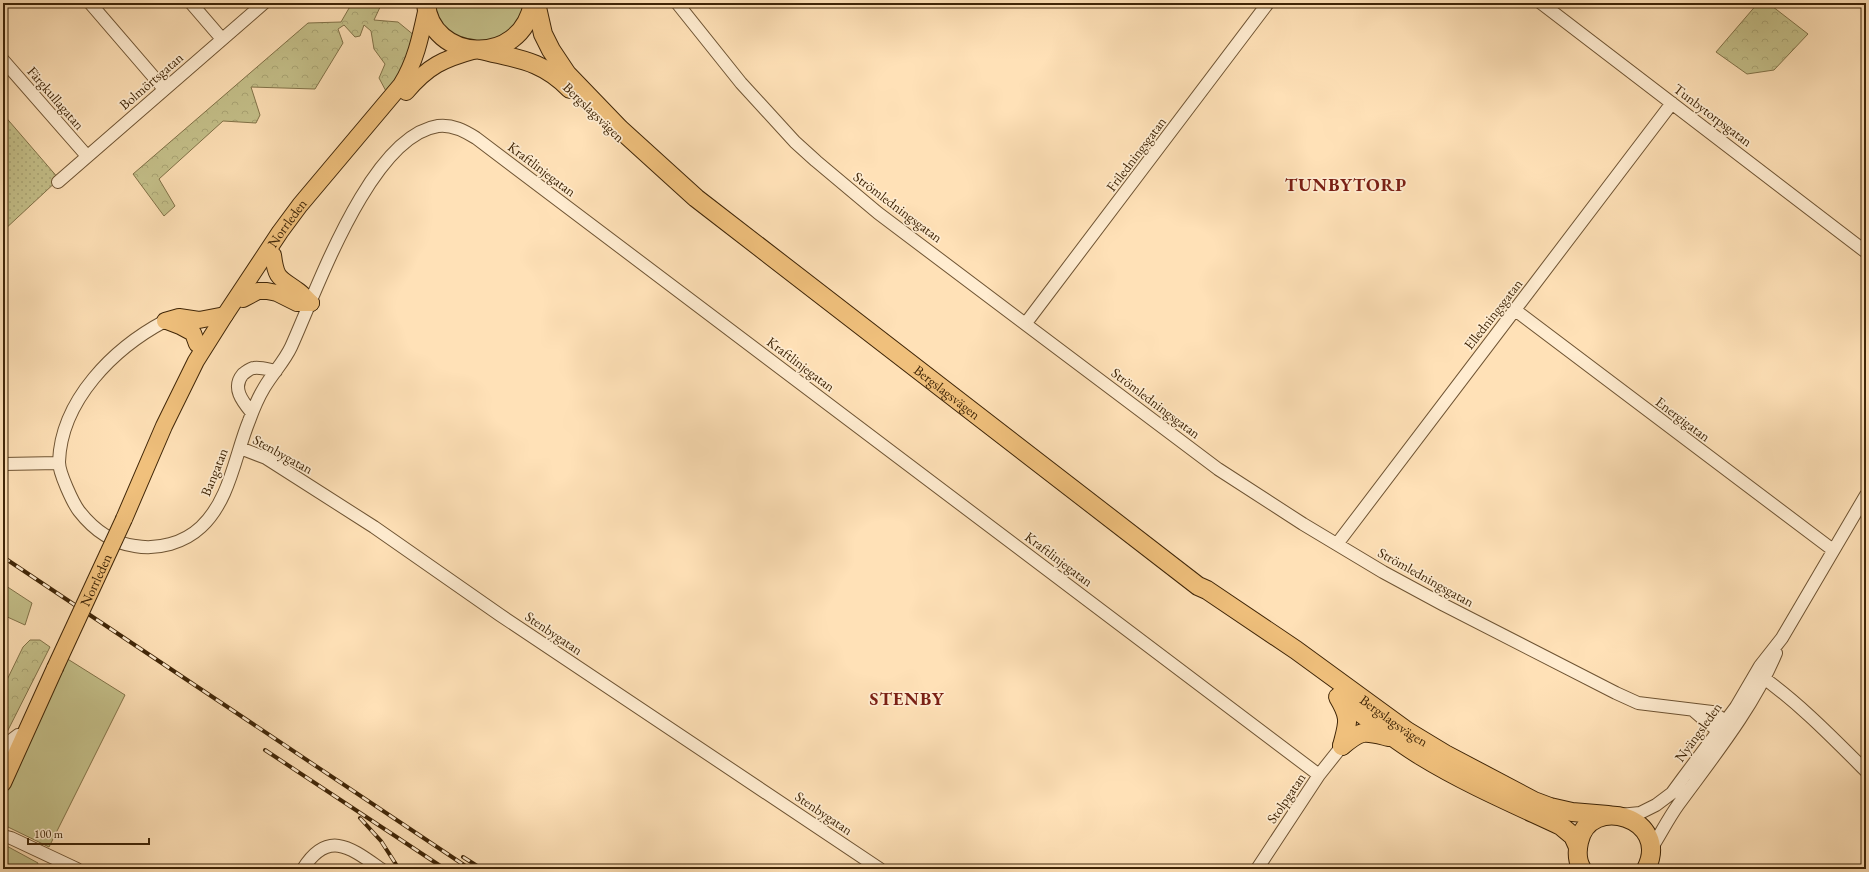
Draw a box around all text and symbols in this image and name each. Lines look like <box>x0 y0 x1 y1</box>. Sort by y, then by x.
street label: Bolmörtsgatan <box>115 48 187 114</box>
street label: Färgkullagatan <box>23 63 89 134</box>
street label: Bergslagsvägen <box>559 78 629 146</box>
street label: Tunbytorpsgatan <box>1670 80 1756 151</box>
street label: Friledningsgatan <box>1102 113 1170 195</box>
street label: Kraftlinjegatan <box>504 138 580 201</box>
street label: Strömledningsgatan <box>850 168 947 247</box>
district label: TUNBYTORP <box>1285 173 1407 196</box>
street label: Norrleden <box>263 194 311 251</box>
street label: Elledningsgatan <box>1460 275 1527 353</box>
street label: Kraftlinjegatan <box>763 333 839 396</box>
street label: Bergslagsvägen <box>910 361 984 424</box>
street label: Strömledningsgatan <box>1108 364 1205 443</box>
street label: Energigatan <box>1652 393 1714 446</box>
street label: Stenbygatan <box>250 430 317 478</box>
street label: Bangatan <box>196 445 232 499</box>
street label: Kraftlinjegatan <box>1021 528 1097 591</box>
street label: Strömledningsgatan <box>1375 543 1478 611</box>
street label: Norrleden <box>76 550 116 609</box>
street label: Stenbygatan <box>522 607 587 659</box>
district label: STENBY <box>870 687 945 710</box>
street label: Bergslagsvägen <box>1356 691 1432 751</box>
street label: Nyängsleden <box>1670 698 1726 765</box>
street label: Stolpgatan <box>1263 769 1310 827</box>
street label: Stenbygatan <box>792 787 857 839</box>
scale bar <box>28 820 149 846</box>
text: 100 m <box>34 826 64 842</box>

